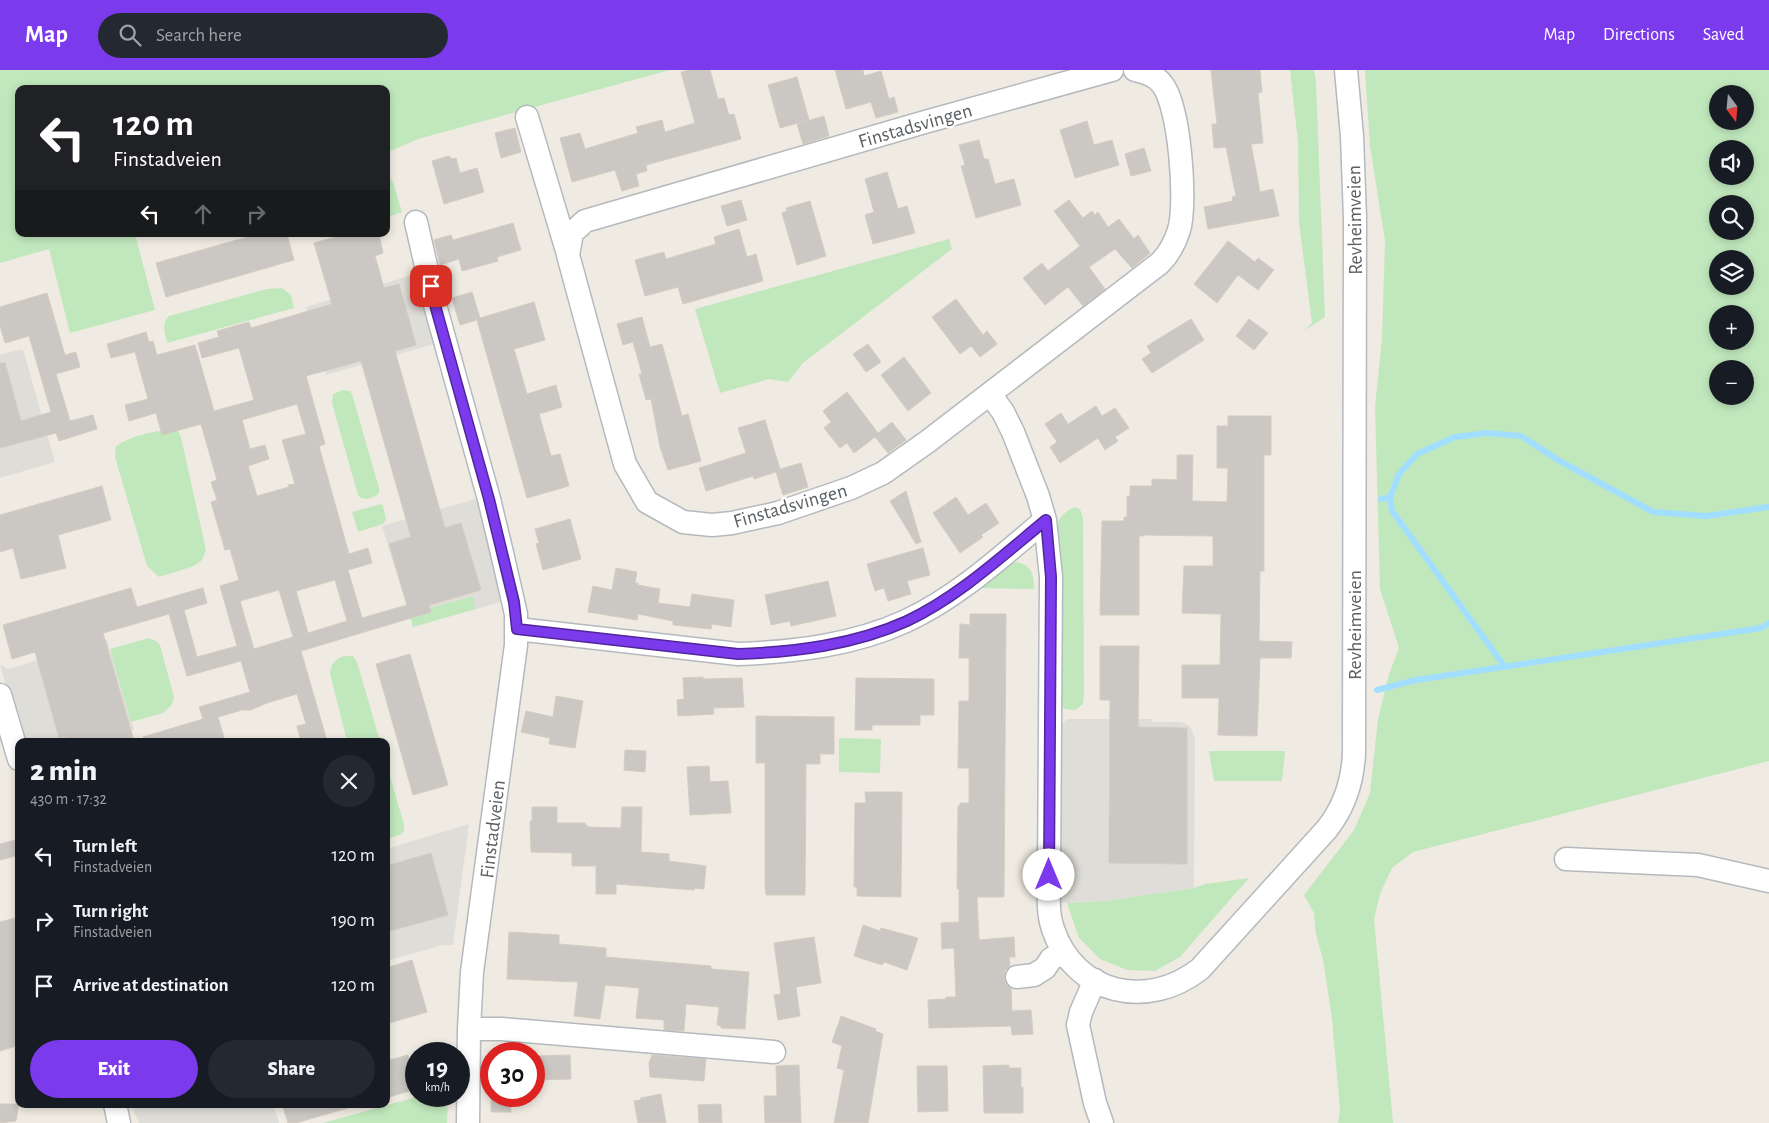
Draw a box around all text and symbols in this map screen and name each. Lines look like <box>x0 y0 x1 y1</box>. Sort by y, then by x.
search box <box>98 13 448 58</box>
icon: search <box>116 21 144 49</box>
text: Map <box>25 23 68 47</box>
text: Search here <box>156 26 242 45</box>
text: Map <box>1544 26 1575 44</box>
text: Directions <box>1603 26 1675 44</box>
text: Saved <box>1703 26 1744 44</box>
north arrow <box>1709 85 1754 130</box>
map controls <box>1709 85 1754 405</box>
street label: Finstadsvingen <box>856 100 975 152</box>
icon: left <box>30 105 95 170</box>
text: 120 m <box>113 107 194 142</box>
button: sound <box>1709 140 1754 185</box>
text: Finstadveien <box>113 148 222 170</box>
street label: Revheimveien <box>1344 165 1366 275</box>
button: search <box>1709 195 1754 240</box>
icon: left <box>136 200 164 228</box>
icon: ahead <box>189 200 217 228</box>
icon: right <box>242 200 270 228</box>
button: layers <box>1709 250 1754 295</box>
pin <box>410 265 452 307</box>
icon: arrive <box>417 272 445 300</box>
button: + <box>1709 305 1754 350</box>
button: − <box>1709 360 1754 405</box>
street label: Finstadsvingen <box>731 480 850 532</box>
street label: Revheimveien <box>1345 570 1365 680</box>
button: close <box>323 755 375 807</box>
text: 2 min <box>30 756 97 786</box>
street label: Finstadveien <box>477 779 509 879</box>
text: 430 m · 17:32 <box>30 791 107 807</box>
text: Turn left <box>73 837 137 856</box>
icon: left <box>30 842 58 870</box>
text: 120 m <box>331 846 375 865</box>
position arrow <box>1022 848 1074 900</box>
text: Finstadveien <box>73 859 152 875</box>
text: Turn right <box>73 902 148 921</box>
icon: right <box>30 907 58 935</box>
text: 190 m <box>331 911 375 930</box>
text: Finstadveien <box>73 924 152 940</box>
icon: arrive <box>30 972 58 1000</box>
text: Arrive at destination <box>73 976 229 995</box>
text: 120 m <box>331 976 375 995</box>
button: Exit <box>30 1040 198 1098</box>
button: Share <box>208 1040 375 1098</box>
speed limit sign: 30 <box>480 1042 545 1107</box>
text: 19 <box>427 1056 448 1081</box>
text: km/h <box>425 1081 450 1093</box>

